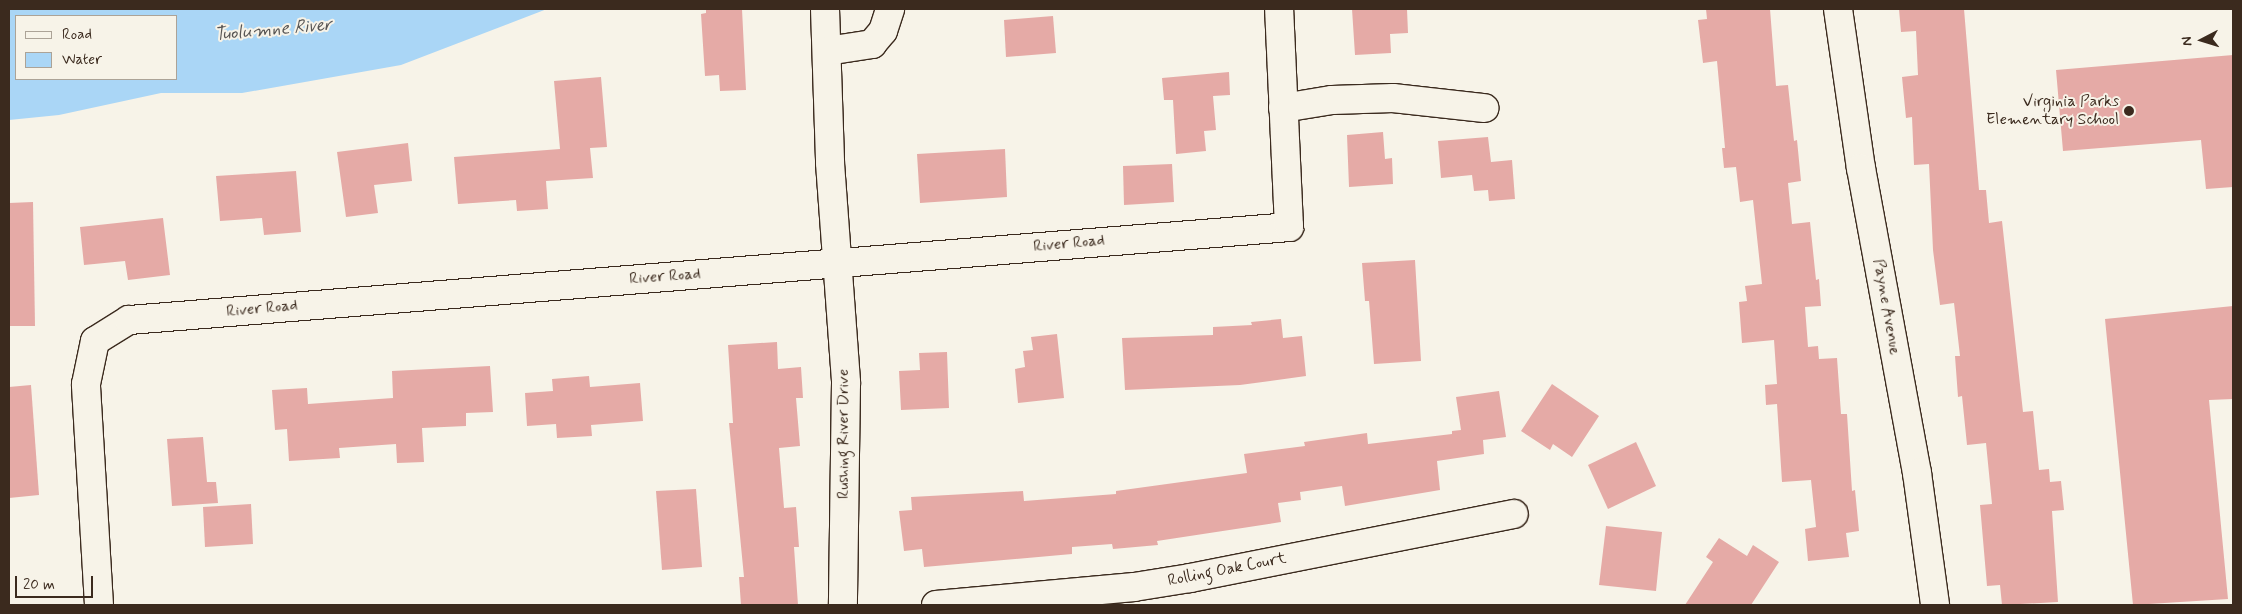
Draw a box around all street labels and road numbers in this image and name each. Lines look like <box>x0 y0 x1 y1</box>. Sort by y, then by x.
street label: River Road <box>1032 231 1106 257</box>
street label: Payne Avenue <box>1868 256 1904 358</box>
street label: River Road <box>629 265 701 289</box>
street label: River Road <box>225 296 299 322</box>
street label: Rushing River Drive <box>834 370 854 498</box>
street label: Rolling Oak Court <box>1167 549 1287 591</box>

